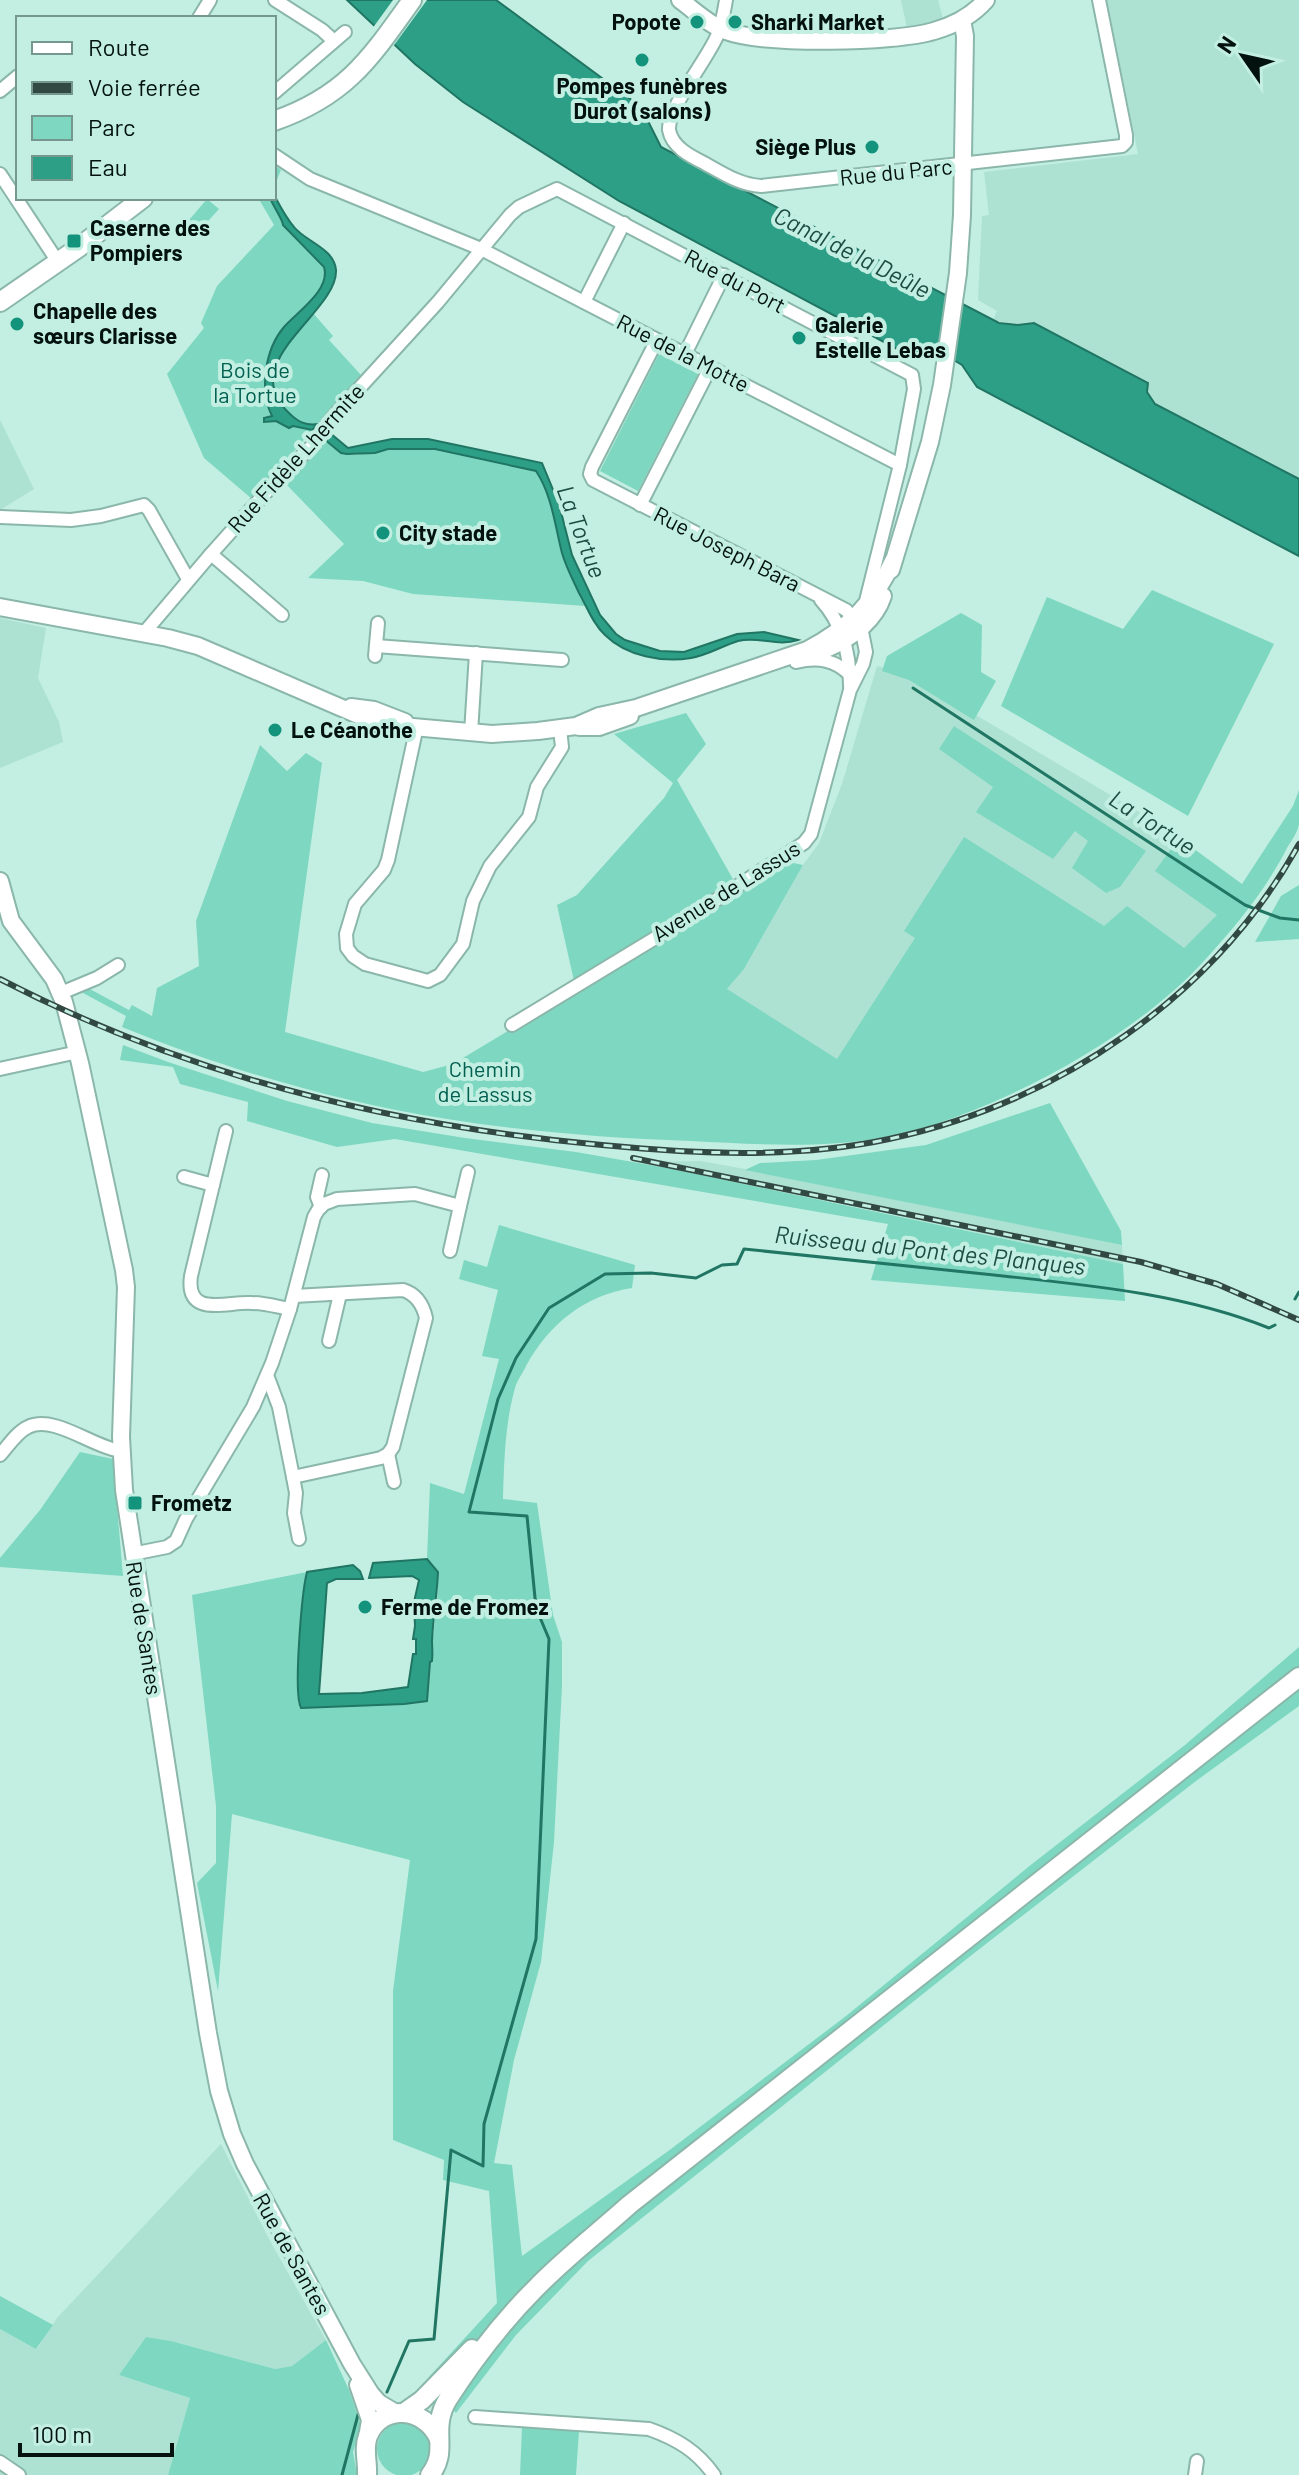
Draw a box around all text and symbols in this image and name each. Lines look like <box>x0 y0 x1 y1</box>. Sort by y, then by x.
place label: Popote <box>612 8 681 34</box>
place label: Sharki Market <box>751 8 885 34</box>
marker: Popote <box>688 13 706 31</box>
marker: Sharki Market <box>726 13 744 31</box>
legend <box>16 16 276 200</box>
north arrow <box>1203 16 1283 96</box>
text: N <box>1211 31 1240 58</box>
text: Route <box>88 32 150 61</box>
marker: Pompes funèbres Durot (salons) <box>633 51 651 69</box>
text: Voie ferrée <box>88 72 201 101</box>
place label: Pompes funèbres Durot (salons) <box>557 72 727 123</box>
text: Parc <box>88 112 136 141</box>
place label: Siège Plus <box>755 133 856 159</box>
marker: Siège Plus <box>863 138 881 156</box>
text: Eau <box>88 152 128 181</box>
street label: Rue du Parc <box>838 152 954 190</box>
water label: Canal de la Deûle <box>770 200 936 303</box>
place label: Caserne des Pompiers <box>90 214 210 265</box>
marker: Caserne des Pompiers <box>65 232 83 250</box>
street label: Rue du Port <box>681 243 790 318</box>
place label: Chapelle des sœurs Clarisse <box>33 297 177 348</box>
street label: Rue de la Motte <box>613 308 754 397</box>
place label: Galerie Estelle Lebas <box>815 311 946 362</box>
marker: Chapelle des sœurs Clarisse <box>8 315 26 333</box>
marker: Galerie Estelle Lebas <box>790 329 808 347</box>
park label: Bois de la Tortue <box>213 356 297 407</box>
street label: Rue Fidèle Lhermite <box>222 377 369 537</box>
water label: La Tortue <box>551 481 613 582</box>
street label: Rue Joseph Bara <box>650 500 805 596</box>
place label: City stade <box>399 519 497 545</box>
marker: City stade <box>374 524 392 542</box>
place label: Le Céanothe <box>291 716 413 742</box>
marker: Le Céanothe <box>266 721 284 739</box>
water label: La Tortue <box>1104 783 1201 860</box>
street label: Avenue de Lassus <box>647 834 804 946</box>
park label: Chemin de Lassus <box>437 1055 533 1106</box>
water label: Ruisseau du Pont des Planques <box>773 1219 1087 1280</box>
place label: Frometz <box>151 1489 232 1515</box>
marker: Frometz <box>126 1494 144 1512</box>
street label: Rue de Santes <box>122 1559 168 1697</box>
place label: Ferme de Fromez <box>381 1593 549 1619</box>
marker: Ferme de Fromez <box>356 1598 374 1616</box>
street label: Rue de Santes <box>249 2188 337 2319</box>
scale bar <box>20 2407 172 2457</box>
text: 100 m <box>32 2419 92 2448</box>

